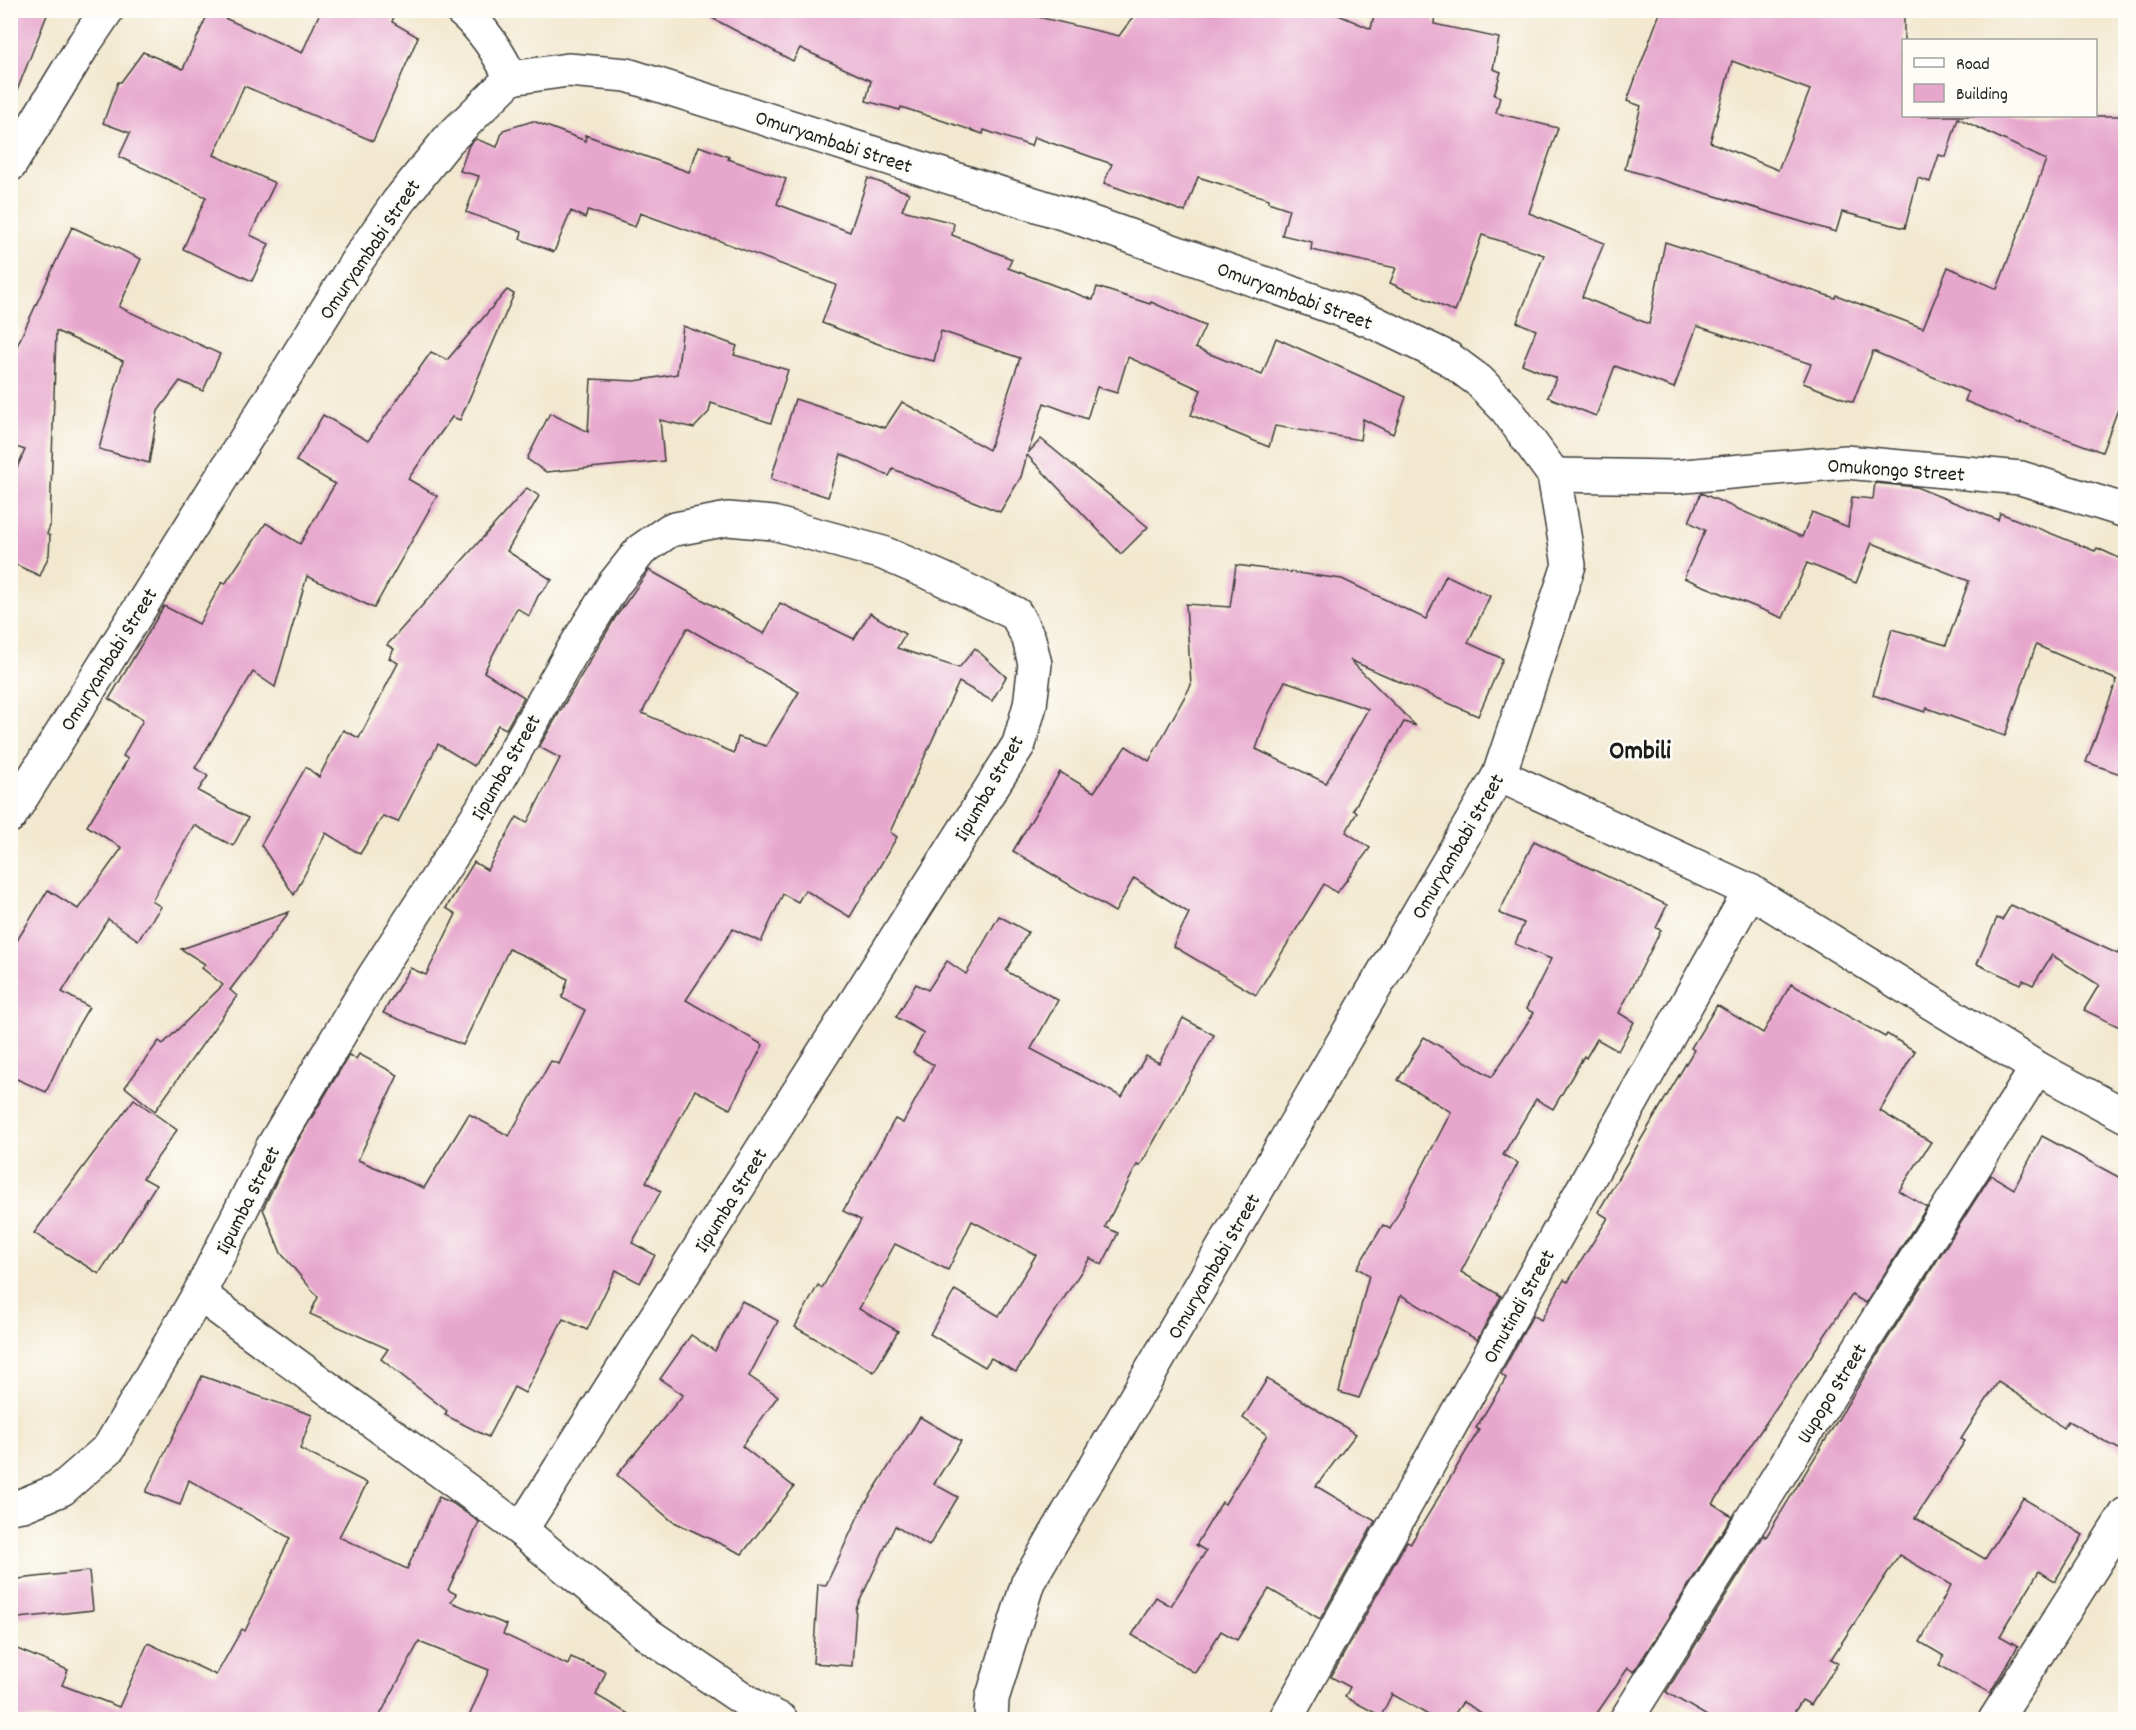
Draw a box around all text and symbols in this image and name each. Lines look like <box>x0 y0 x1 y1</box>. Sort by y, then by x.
legend <box>1902 39 2097 117</box>
text: Road <box>1956 53 1990 78</box>
text: Building <box>1956 83 2008 108</box>
street label: Omuryambabi Street <box>751 104 916 184</box>
street label: Omuryambabi Street <box>313 174 430 327</box>
street label: Omuryambabi Street <box>1212 256 1376 340</box>
street label: Omukongo Street <box>1826 452 1966 492</box>
street label: Omuryambabi Street <box>54 583 167 738</box>
street label: Iipumba Street <box>465 710 550 827</box>
street label: Iipumba Street <box>948 731 1033 848</box>
district label: Ombili <box>1609 733 1671 772</box>
street label: Omuryambabi Street <box>1406 769 1514 926</box>
street label: Iipumba Street <box>209 1142 290 1261</box>
street label: Iipumba Street <box>688 1143 777 1260</box>
street label: Omuryambabi Street <box>1162 1189 1270 1346</box>
street label: Omutindi Street <box>1477 1245 1564 1370</box>
street label: Uupopo Street <box>1791 1338 1876 1450</box>

